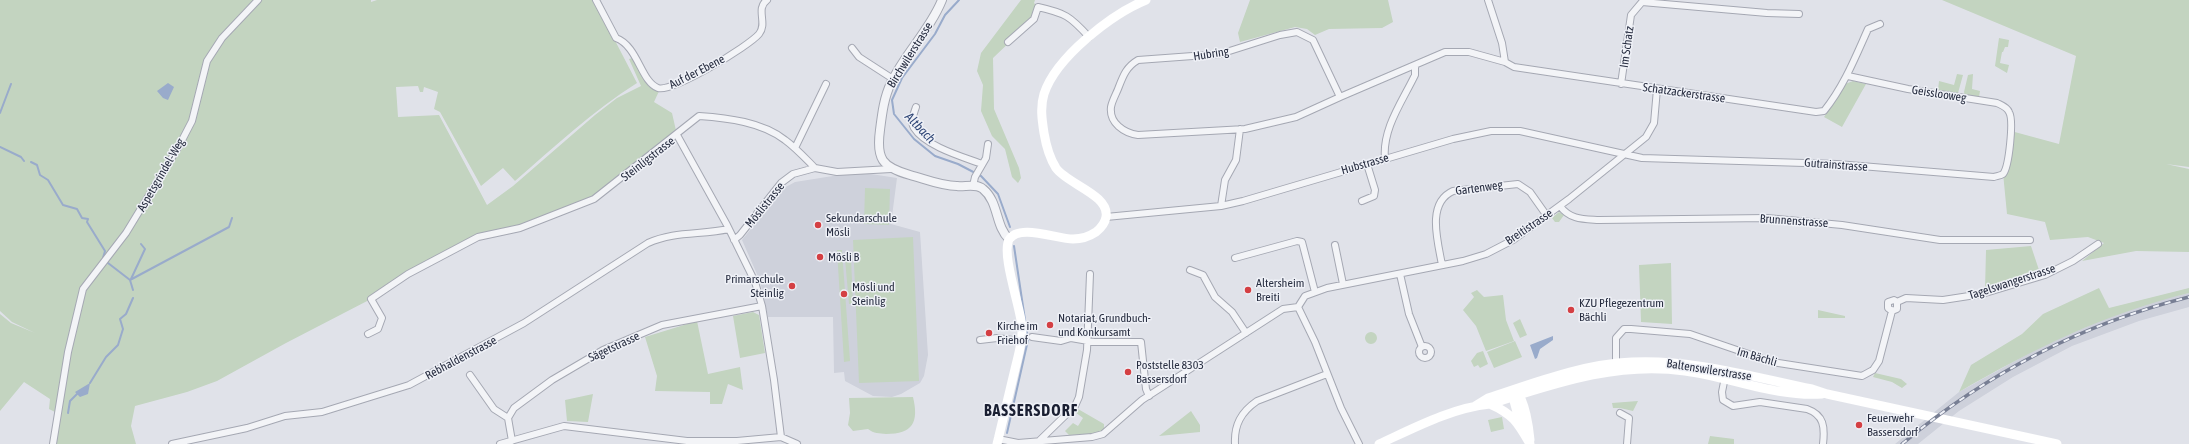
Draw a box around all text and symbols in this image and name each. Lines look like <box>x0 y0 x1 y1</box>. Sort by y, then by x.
street label: Birchwilerstrasse <box>884 20 936 90</box>
street label: Im Schatz <box>1617 25 1637 69</box>
street label: Hubring <box>1192 44 1230 64</box>
street label: Auf der Ebene <box>667 52 727 92</box>
street label: Schatzackerstrasse <box>1642 80 1726 106</box>
street label: Geisslooweg <box>1911 83 1967 105</box>
water label: Altbach <box>902 109 938 147</box>
street label: Steinligstrasse <box>618 134 678 184</box>
street label: Aspetsgrindel-Weg <box>134 136 188 214</box>
street label: Hubstrasse <box>1339 150 1391 178</box>
street label: Gutrainstrasse <box>1804 156 1868 174</box>
street label: Gartenweg <box>1454 178 1504 198</box>
street label: Möslistrasse <box>742 179 788 231</box>
street label: Breitistrasse <box>1503 206 1555 248</box>
place label: Sekundarschule Mösli <box>826 211 897 239</box>
street label: Brunnenstrasse <box>1759 211 1829 231</box>
marker: Sekundarschule Mösli <box>813 220 823 230</box>
place label: Mösli B <box>828 250 859 264</box>
marker: Mösli B <box>815 252 825 262</box>
street label: Tagelswangerstrasse <box>1967 261 2057 303</box>
place label: Primarschule Steinlig <box>725 272 784 300</box>
place label: Altersheim Breiti <box>1256 276 1304 304</box>
place label: Mösli und Steinlig <box>852 280 895 308</box>
marker: Primarschule Steinlig <box>787 281 797 291</box>
marker: Altersheim Breiti <box>1243 285 1253 295</box>
marker: Mösli und Steinlig <box>839 289 849 299</box>
place label: KZU Pflegezentrum Bächli <box>1579 296 1664 324</box>
marker: KZU Pflegezentrum Bächli <box>1566 305 1576 315</box>
place label: Notariat, Grundbuch- und Konkursamt <box>1058 311 1151 339</box>
place label: Kirche im Friehof <box>997 319 1038 347</box>
marker: Notariat, Grundbuch- und Konkursamt <box>1045 320 1055 330</box>
marker: Kirche im Friehof <box>984 328 994 338</box>
street label: Sägetstrasse <box>586 329 642 365</box>
street label: Rebhaldenstrasse <box>423 333 499 383</box>
street label: Im Bächli <box>1735 344 1779 370</box>
street label: Baltenswilerstrasse <box>1666 356 1752 384</box>
place label: Poststelle 8303 Bassersdorf <box>1136 358 1204 386</box>
marker: Poststelle 8303 Bassersdorf <box>1123 367 1133 377</box>
district label: BASSERSDORF <box>984 401 1078 421</box>
place label: Feuerwehr Bassersdorf <box>1867 411 1918 439</box>
marker: Feuerwehr Bassersdorf <box>1854 420 1864 430</box>

